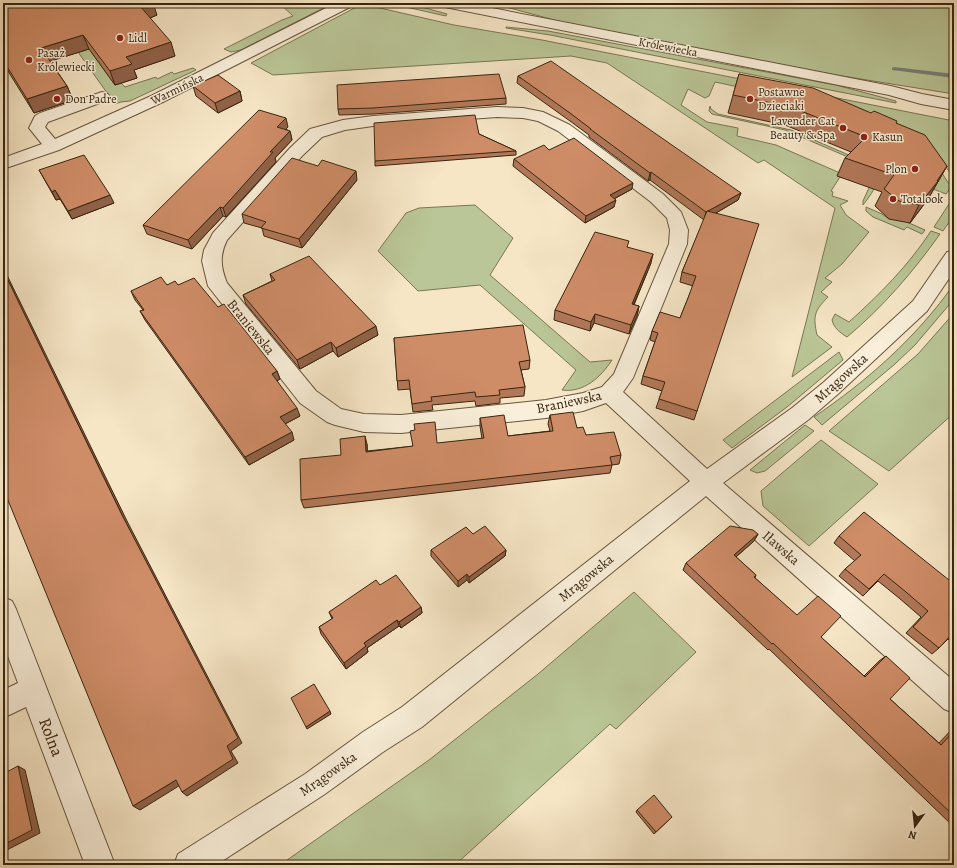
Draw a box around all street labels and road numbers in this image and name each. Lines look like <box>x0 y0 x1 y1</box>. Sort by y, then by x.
street label: Królewiecka <box>637 33 699 61</box>
street label: Warmińska <box>147 69 206 109</box>
street label: Braniewska <box>223 295 280 359</box>
street label: Mrągowska <box>810 349 872 407</box>
street label: Braniewska <box>534 386 604 418</box>
street label: Iławska <box>758 526 804 570</box>
street label: Mrągowska <box>554 550 618 606</box>
street label: Rolna <box>33 714 69 760</box>
street label: Mrągowska <box>296 747 361 801</box>

